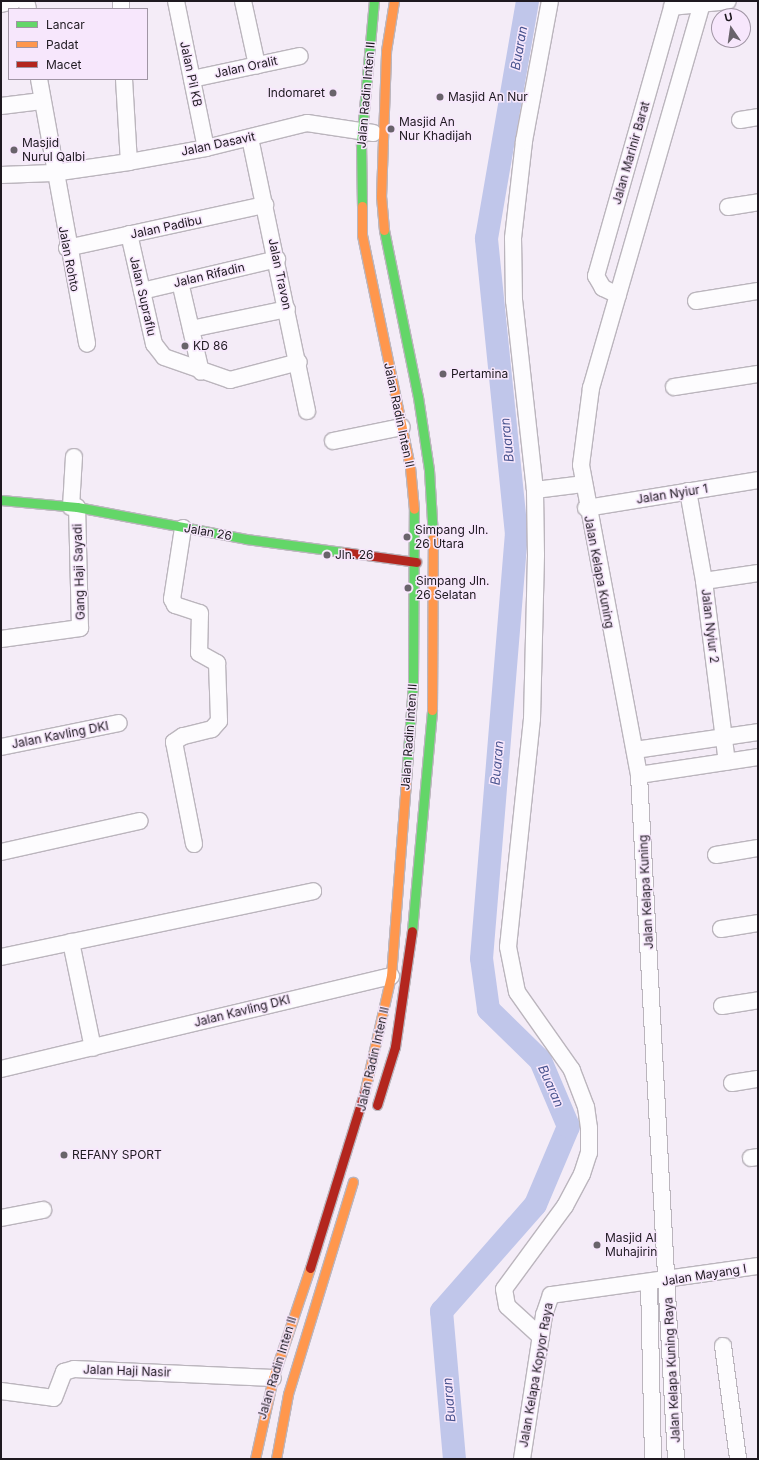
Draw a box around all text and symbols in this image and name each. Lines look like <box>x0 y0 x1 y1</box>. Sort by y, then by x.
legend <box>8 8 148 80</box>
north arrow <box>711 8 751 48</box>
text: U <box>723 10 734 25</box>
text: Lancar <box>46 17 85 32</box>
water label: Buaran <box>507 25 531 71</box>
text: Padat <box>46 37 78 52</box>
street label: Jalan Pil KB <box>177 40 205 108</box>
street label: Jalan Radin Inten II <box>354 41 378 149</box>
street label: Jalan Oralit <box>213 53 279 81</box>
text: Macet <box>46 57 81 72</box>
place label: Indomaret <box>268 86 325 100</box>
marker: Indomaret <box>328 88 338 98</box>
place label: Masjid An Nur <box>448 90 528 104</box>
marker: Masjid An Nur <box>435 92 445 102</box>
street label: Jalan Marinir Barat <box>609 100 653 206</box>
place label: Masjid An Nur Khadijah <box>399 115 472 143</box>
marker: Masjid An Nur Khadijah <box>386 124 396 134</box>
street label: Jalan Dasavit <box>180 129 256 159</box>
place label: Masjid Nurul Qalbi <box>22 136 85 164</box>
marker: Masjid Nurul Qalbi <box>9 145 19 155</box>
street label: Jalan Padibu <box>129 212 203 242</box>
street label: Jalan Rohto <box>56 225 82 293</box>
street label: Jalan Travon <box>265 237 295 311</box>
street label: Jalan Supraflu <box>127 255 159 337</box>
street label: Jalan Rifadin <box>172 260 246 290</box>
place label: KD 86 <box>193 339 228 353</box>
marker: KD 86 <box>180 341 190 351</box>
street label: Jalan Radin Inten II <box>381 361 417 469</box>
place label: Pertamina <box>451 367 508 381</box>
marker: Pertamina <box>438 369 448 379</box>
water label: Buaran <box>497 417 517 463</box>
street label: Jalan Nyiur 1 <box>635 481 709 507</box>
street label: Jalan Kelapa Kuning <box>581 514 617 630</box>
street label: Jalan 26 <box>183 521 233 543</box>
place label: Simpang Jln. 26 Utara <box>415 523 488 551</box>
street label: Gang Haji Sayadi <box>70 524 88 620</box>
marker: Simpang Jln. 26 Utara <box>402 532 412 542</box>
place label: Jln. 26 <box>335 548 373 562</box>
marker: Jln. 26 <box>322 550 332 560</box>
place label: Simpang Jln. 26 Selatan <box>416 574 489 602</box>
marker: Simpang Jln. 26 Selatan <box>403 583 413 593</box>
street label: Jalan Nyiur 2 <box>698 588 722 664</box>
street label: Jalan Radin Inten II <box>398 683 420 791</box>
street label: Jalan Kavling DKI <box>10 719 110 751</box>
water label: Buaran <box>487 740 507 786</box>
street label: Jalan Kelapa Kuning <box>636 834 656 950</box>
street label: Jalan Kavling DKI <box>192 992 292 1030</box>
street label: Jalan Radin Inten II <box>354 1005 392 1113</box>
water label: Buaran <box>535 1062 567 1110</box>
place label: REFANY SPORT <box>72 1148 162 1162</box>
marker: REFANY SPORT <box>59 1150 69 1160</box>
place label: Masjid Al Muhajirin <box>605 1231 657 1259</box>
marker: Masjid Al Muhajirin <box>592 1240 602 1250</box>
street label: Jalan Mayang I <box>661 1261 747 1289</box>
street label: Jalan Kelapa Kuning Raya <box>661 1297 683 1443</box>
street label: Jalan Kelapa Kopyor Raya <box>516 1302 556 1448</box>
street label: Jalan Radin Inten II <box>254 1315 300 1421</box>
street label: Jalan Haji Nasir <box>83 1362 171 1380</box>
water label: Buaran <box>439 1377 459 1423</box>

